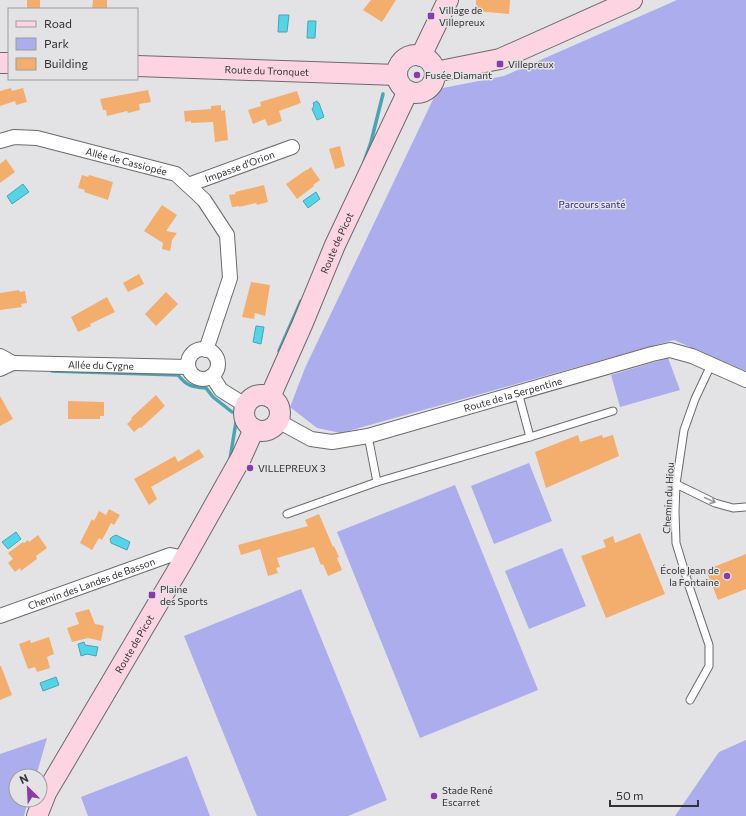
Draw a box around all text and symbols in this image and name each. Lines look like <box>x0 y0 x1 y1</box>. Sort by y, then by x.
place label: Village de Villepreux <box>439 4 485 28</box>
legend <box>8 8 138 80</box>
marker: Village de Villepreux <box>426 11 436 21</box>
text: Road <box>44 16 72 30</box>
text: Park <box>44 36 70 50</box>
text: Building <box>44 56 88 70</box>
place label: Villepreux <box>508 58 554 70</box>
marker: Villepreux <box>495 59 505 69</box>
street label: Route du Tronquet <box>225 63 309 78</box>
place label: Fusée Diamant <box>425 69 492 81</box>
marker: Fusée Diamant <box>412 70 422 80</box>
street label: Allée de Cassiopée <box>84 145 168 177</box>
street label: Impasse d'Orion <box>203 148 276 184</box>
park label: Parcours santé <box>559 198 625 210</box>
street label: Route de Picot <box>318 210 356 275</box>
street label: Allée du Cygne <box>68 358 134 372</box>
street label: Route de la Serpentine <box>462 374 563 414</box>
place label: VILLEPREUX 3 <box>258 462 326 474</box>
street label: Chemin du Hiou <box>660 462 676 534</box>
marker: VILLEPREUX 3 <box>245 463 255 473</box>
one-way arrow <box>704 497 716 504</box>
street label: Chemin des Landes de Basson <box>26 555 156 612</box>
place label: École Jean de la Fontaine <box>660 564 719 588</box>
marker: École Jean de la Fontaine <box>722 571 732 581</box>
place label: Plaine des Sports <box>160 583 208 607</box>
marker: Plaine des Sports <box>147 590 157 600</box>
street label: Route de Picot <box>112 612 156 675</box>
north arrow <box>8 768 48 808</box>
text: N <box>17 771 30 786</box>
scale bar <box>610 782 698 808</box>
place label: Stade René Escarret <box>442 784 493 808</box>
text: 50 m <box>616 788 644 802</box>
marker: Stade René Escarret <box>429 791 439 801</box>

